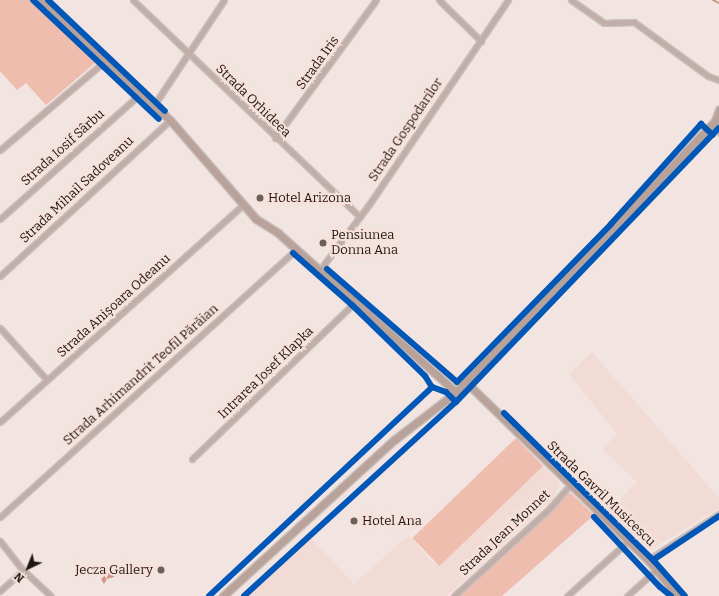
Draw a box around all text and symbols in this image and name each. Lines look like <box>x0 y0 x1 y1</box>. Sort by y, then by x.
street label: Strada Iris <box>293 33 343 93</box>
street label: Strada Orhideea <box>212 61 294 141</box>
street label: Strada Gospodarilor <box>366 75 446 185</box>
street label: Strada Iosif Sârbu <box>18 106 108 190</box>
street label: Strada Mihail Sadoveanu <box>17 133 137 247</box>
place label: Hotel Arizona <box>268 190 351 206</box>
marker: Hotel Arizona <box>255 193 265 203</box>
place label: Pensiunea Donna Ana <box>331 228 398 259</box>
marker: Pensiunea Donna Ana <box>318 238 328 248</box>
street label: Strada Anișoara Odeanu <box>54 251 174 361</box>
street label: Strada Arhimandrit Teofil Părăian <box>60 301 222 449</box>
street label: Intrarea Josef Klapka <box>215 324 317 422</box>
street label: Strada Gavril Musicescu <box>544 438 658 550</box>
street label: Strada Jean Monnet <box>456 487 554 579</box>
place label: Hotel Ana <box>362 513 422 529</box>
marker: Hotel Ana <box>349 516 359 526</box>
north arrow <box>8 548 48 588</box>
place label: Jecza Gallery <box>75 562 153 578</box>
marker: Jecza Gallery <box>156 565 166 575</box>
text: N <box>12 569 27 585</box>

